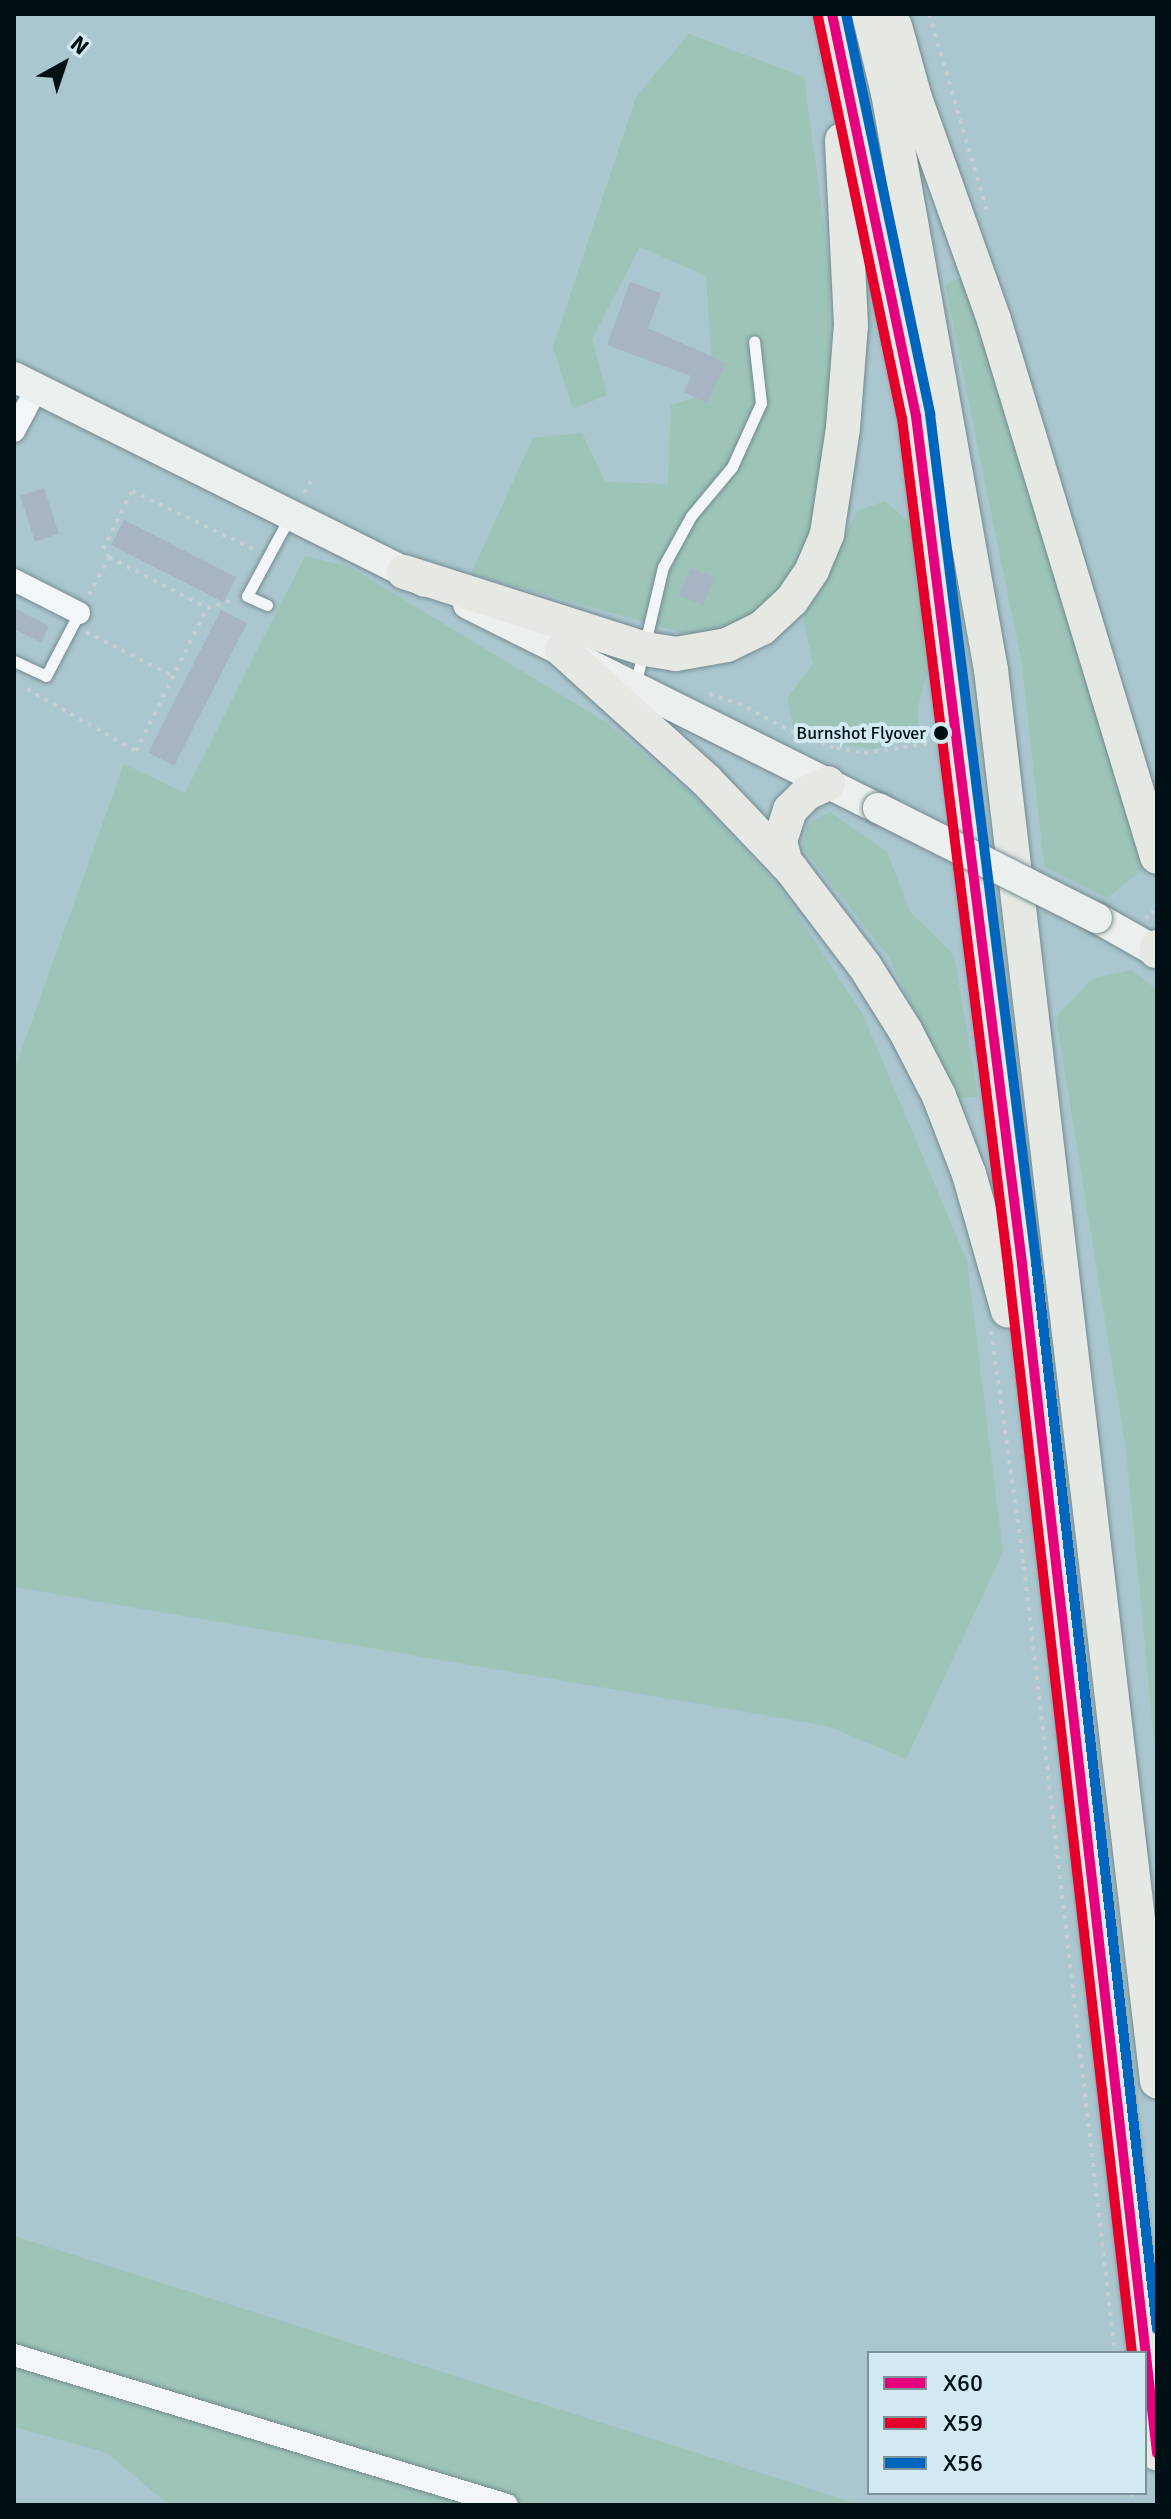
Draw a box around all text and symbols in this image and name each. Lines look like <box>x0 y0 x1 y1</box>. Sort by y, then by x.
north arrow <box>24 24 104 104</box>
text: N <box>65 30 94 60</box>
place label: Burnshot Flyover <box>796 722 926 744</box>
marker: Burnshot Flyover <box>933 725 949 741</box>
legend <box>867 2351 1147 2495</box>
text: X60 <box>943 2368 983 2398</box>
text: X59 <box>943 2408 983 2438</box>
text: X56 <box>943 2448 983 2478</box>

